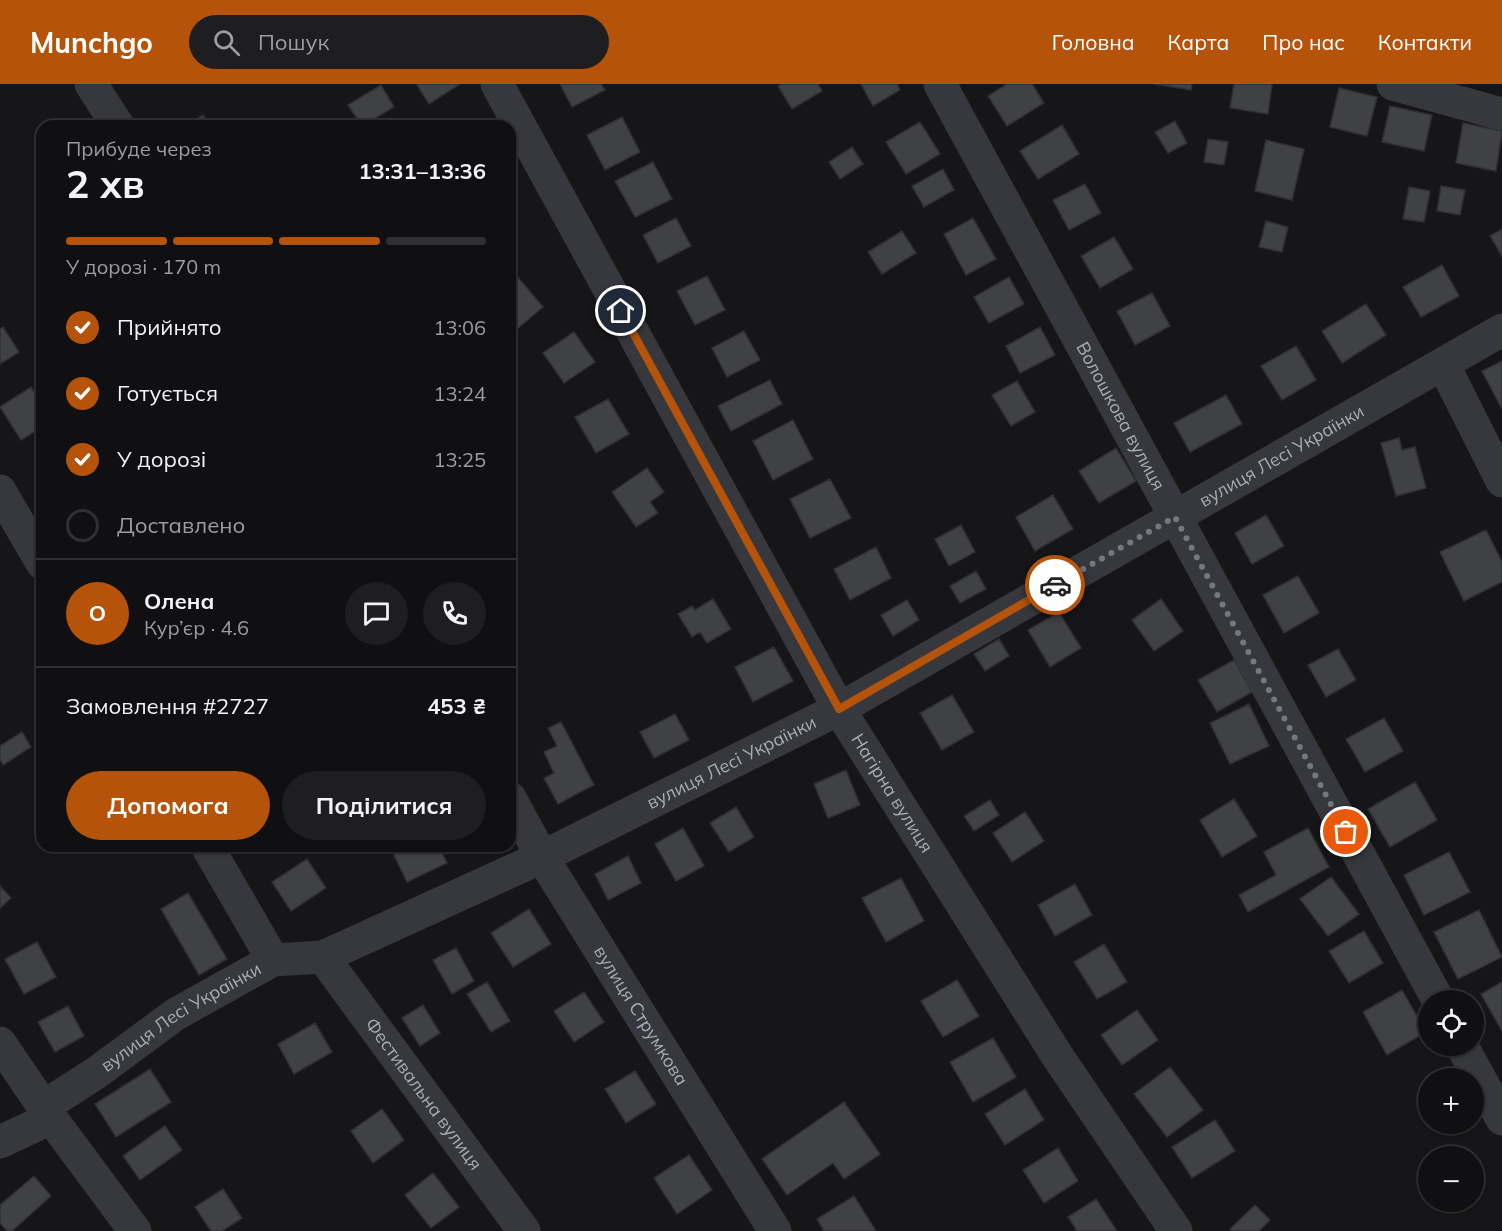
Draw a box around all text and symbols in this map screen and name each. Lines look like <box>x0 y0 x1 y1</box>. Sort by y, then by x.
search box <box>189 15 609 69</box>
text: Munchgo <box>30 25 153 60</box>
icon: search <box>210 26 243 59</box>
text: Пошук <box>258 28 329 56</box>
text: Головна <box>1052 29 1135 55</box>
text: Карта <box>1168 29 1229 55</box>
text: Про нас <box>1262 29 1345 55</box>
text: Контакти <box>1378 29 1472 55</box>
text: Прибуде через <box>66 136 212 161</box>
text: 13:31–13:36 <box>358 157 486 185</box>
text: 2 хв <box>66 159 145 208</box>
text: У дорозі · 170 m <box>66 254 221 279</box>
pin <box>595 285 646 336</box>
icon: home <box>604 294 637 327</box>
icon: check <box>66 311 99 344</box>
text: Прийнято <box>117 313 221 341</box>
text: 13:06 <box>433 315 486 340</box>
street label: Волошкова вулиця <box>1071 338 1171 494</box>
icon: check <box>66 377 99 410</box>
text: Готується <box>117 379 218 407</box>
text: 13:24 <box>433 381 486 406</box>
street label: вулиця Лесі Українки <box>1195 399 1368 512</box>
icon: check <box>66 443 99 476</box>
text: У дорозі <box>117 445 206 473</box>
text: 13:25 <box>433 447 486 472</box>
text: Доставлено <box>117 511 245 539</box>
courier <box>1025 555 1085 615</box>
icon: car <box>1039 569 1072 602</box>
button: chat <box>345 582 408 645</box>
button: phone <box>423 582 486 645</box>
text: Олена <box>144 587 214 615</box>
text: О <box>89 599 106 627</box>
text: Кур’єр · 4.6 <box>144 615 249 640</box>
text: Замовлення #2727 <box>66 692 269 720</box>
text: 453 ₴ <box>427 692 486 720</box>
street label: вулиця Лесі Українки <box>643 710 820 814</box>
street label: Нагірна вулиця <box>846 729 938 857</box>
button: Допомога <box>66 771 270 840</box>
button: Поділитися <box>282 771 486 840</box>
pin <box>1320 806 1371 857</box>
icon: bag <box>1329 815 1362 848</box>
street label: вулиця Струмкова <box>589 941 693 1090</box>
street label: вулиця Лесі Українки <box>96 957 265 1077</box>
map controls <box>1418 990 1484 1212</box>
button: locate <box>1418 990 1484 1056</box>
street label: Фестивальна вулиця <box>361 1013 487 1174</box>
button: + <box>1418 1068 1484 1134</box>
button: − <box>1418 1146 1484 1212</box>

